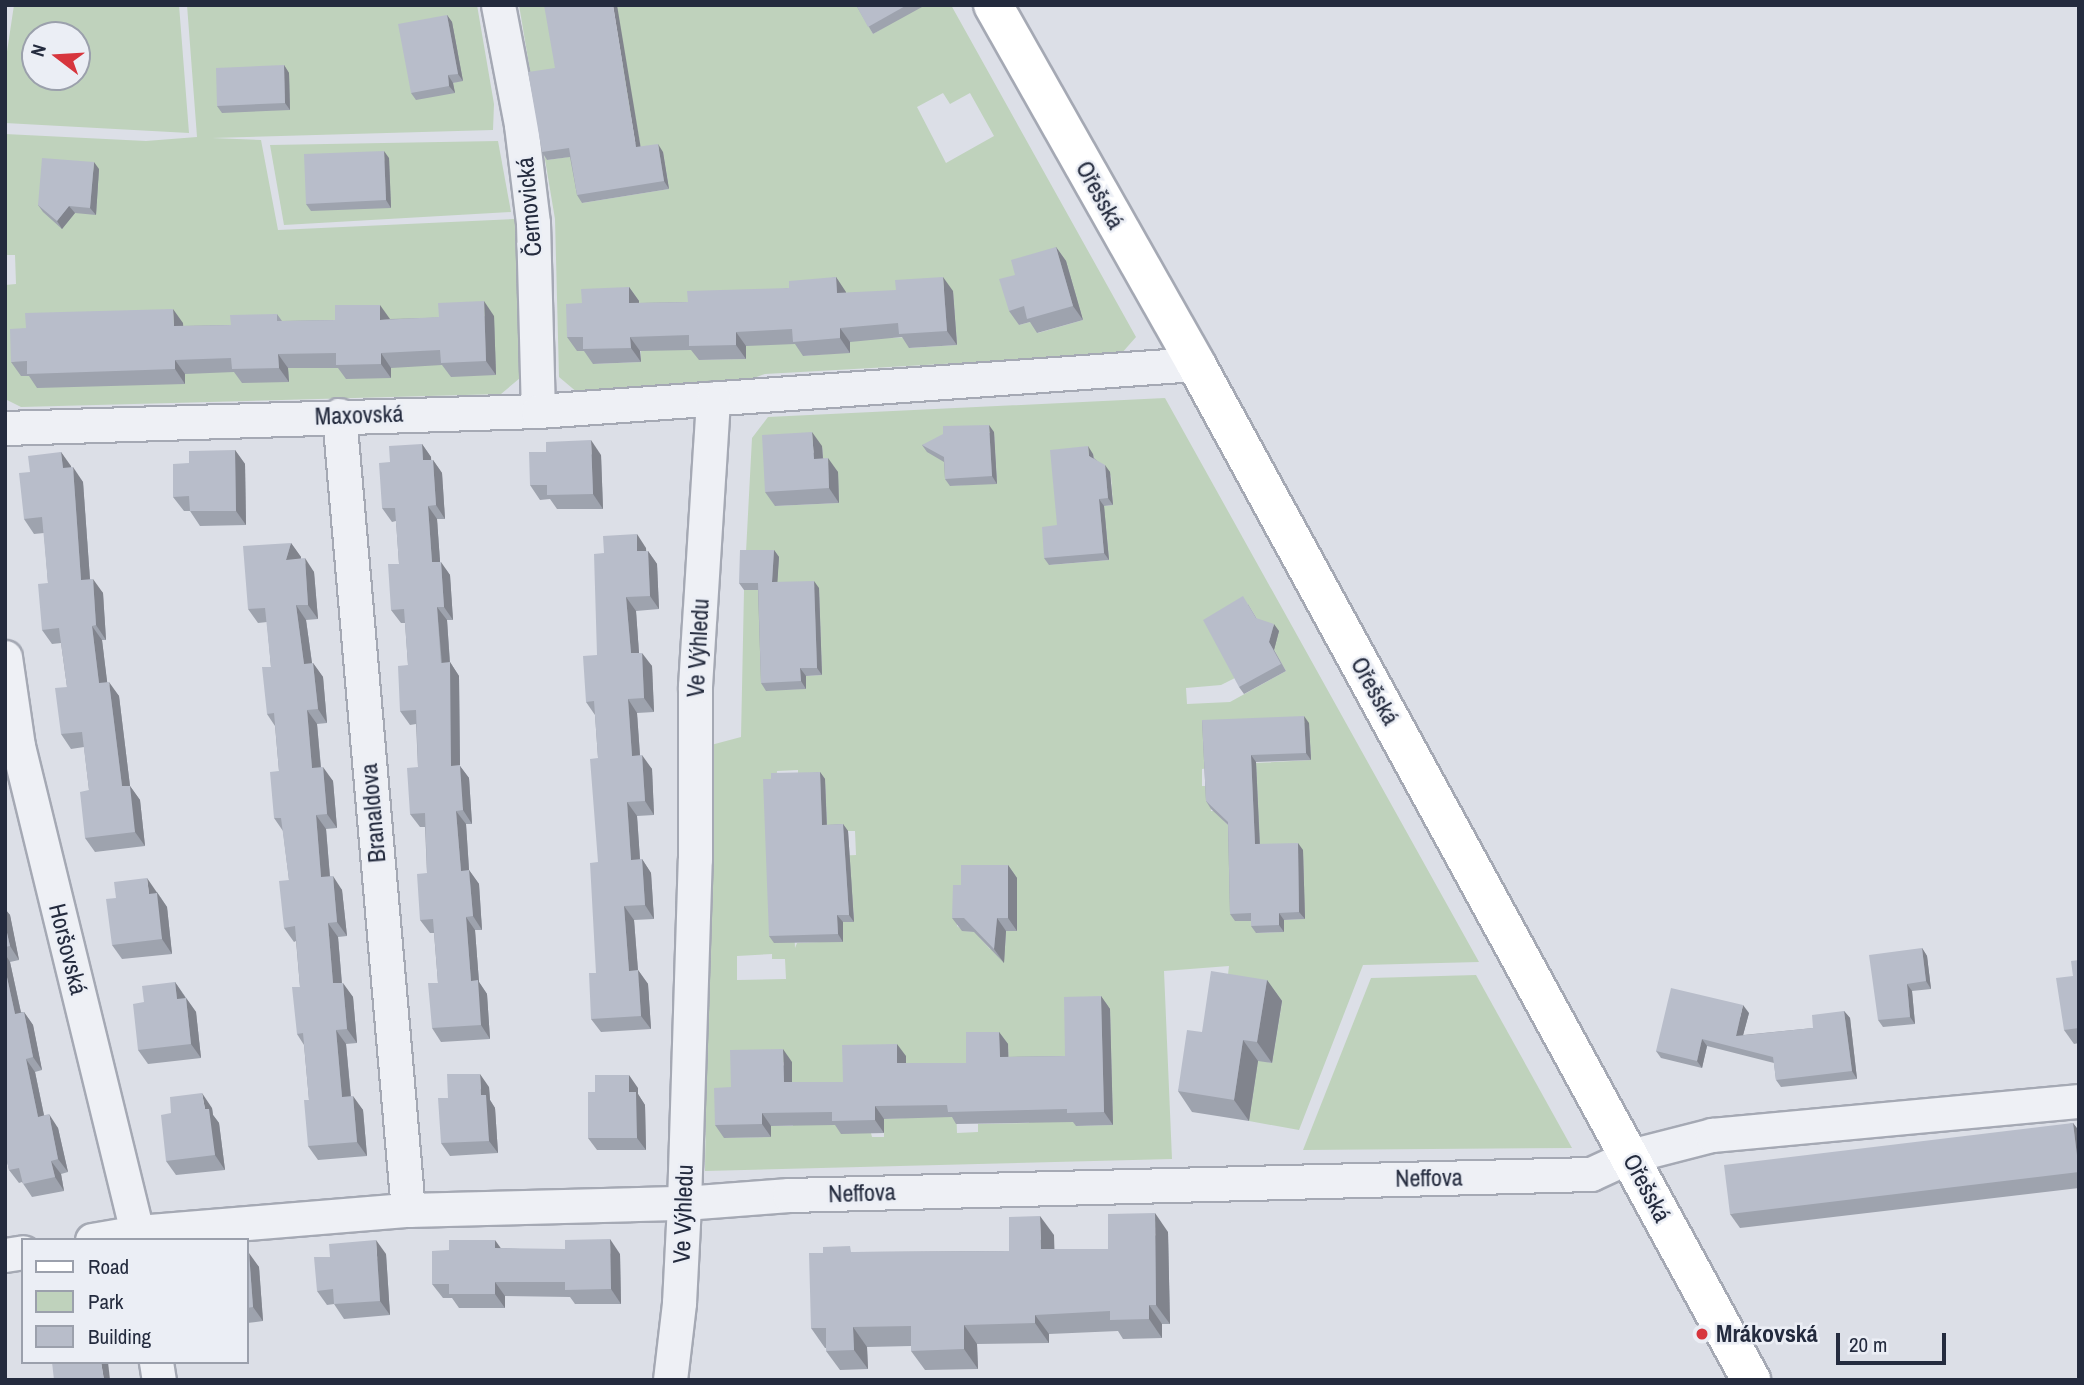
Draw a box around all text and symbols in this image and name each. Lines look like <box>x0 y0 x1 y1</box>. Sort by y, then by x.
north arrow <box>21 21 91 91</box>
text: N <box>24 41 52 60</box>
street label: Černovická <box>510 156 548 258</box>
street label: Ořešská <box>1070 156 1130 234</box>
street label: Maxovská <box>314 399 404 431</box>
street label: Ve Výhledu <box>681 598 715 698</box>
street label: Ořešská <box>1345 652 1405 730</box>
street label: Branaldova <box>354 762 392 864</box>
street label: Horšovská <box>43 900 93 998</box>
street label: Ořešská <box>1617 1149 1677 1227</box>
street label: Neffova <box>1395 1163 1463 1193</box>
street label: Ve Výhledu <box>667 1164 699 1264</box>
street label: Neffova <box>828 1177 896 1209</box>
legend <box>21 1238 248 1364</box>
text: Road <box>88 1252 129 1281</box>
text: Park <box>88 1287 123 1316</box>
scale bar <box>1839 1318 1949 1362</box>
place label: Mrákovská <box>1716 1320 1818 1348</box>
text: Building <box>88 1322 151 1351</box>
marker: Mrákovská <box>1694 1326 1710 1342</box>
text: 20 m <box>1849 1330 1887 1359</box>

